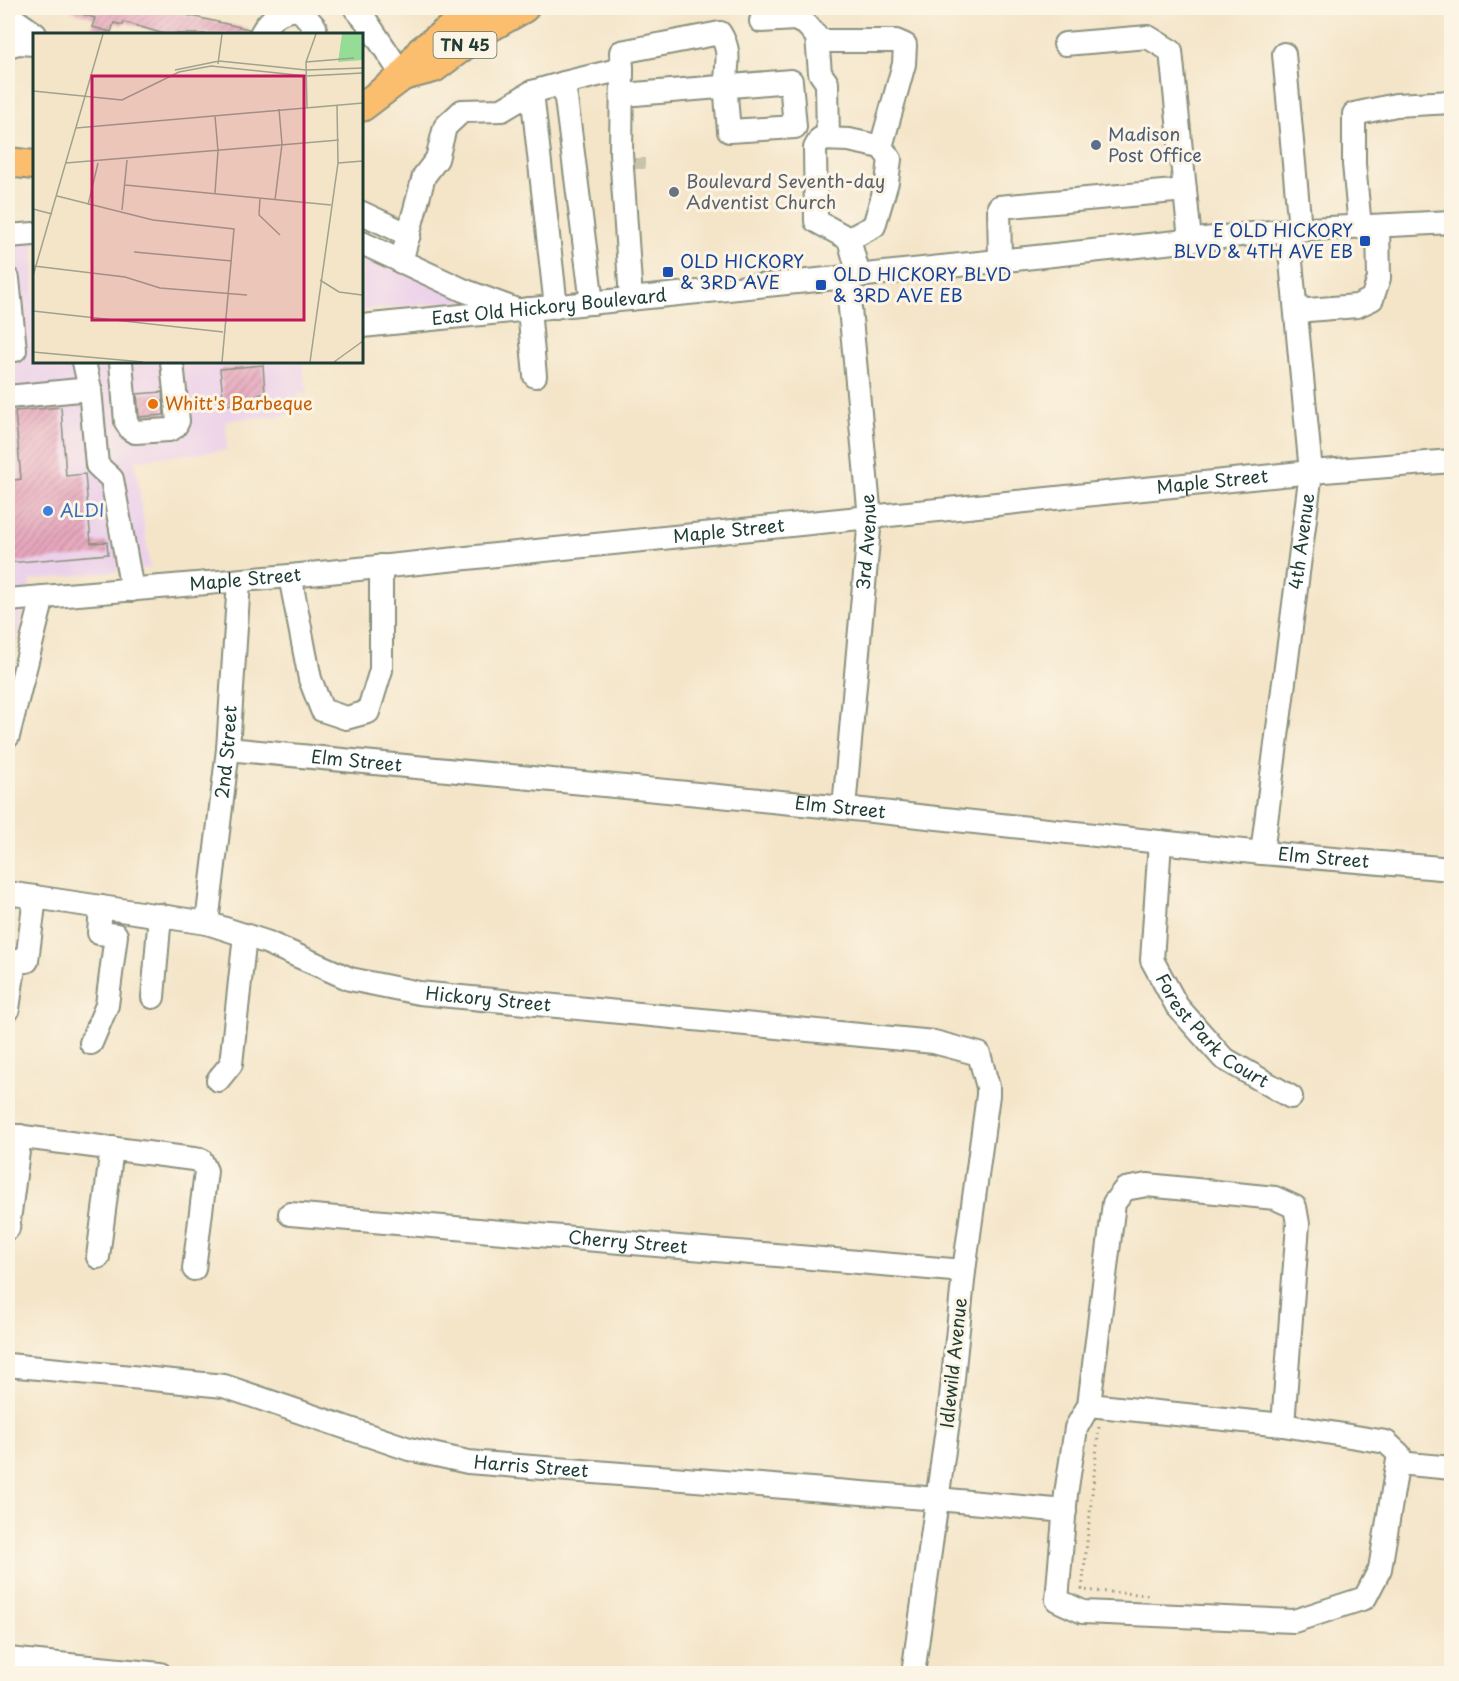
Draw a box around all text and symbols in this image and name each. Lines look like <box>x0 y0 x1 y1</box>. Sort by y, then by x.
road number: TN 45 <box>434 32 496 58</box>
inset map <box>33 33 363 363</box>
place label: Madison Post Office <box>1108 120 1202 168</box>
marker: Madison Post Office <box>1089 138 1103 152</box>
place label: Boulevard Seventh-day Adventist Church <box>686 167 885 215</box>
marker: Boulevard Seventh-day Adventist Church <box>667 185 681 199</box>
place label: E OLD HICKORY BLVD & 4TH AVE EB <box>1173 216 1353 264</box>
marker: E OLD HICKORY BLVD & 4TH AVE EB <box>1358 234 1372 248</box>
place label: OLD HICKORY & 3RD AVE <box>680 247 804 295</box>
place label: OLD HICKORY BLVD & 3RD AVE EB <box>833 260 1012 308</box>
marker: OLD HICKORY & 3RD AVE <box>661 265 675 279</box>
marker: OLD HICKORY BLVD & 3RD AVE EB <box>814 278 828 292</box>
street label: East Old Hickory Boulevard <box>430 280 668 331</box>
place label: Whitt's Barbeque <box>165 389 313 416</box>
marker: Whitt's Barbeque <box>146 397 160 411</box>
street label: Maple Street <box>1155 461 1269 500</box>
street label: 4th Avenue <box>1281 491 1320 591</box>
street label: 3rd Avenue <box>849 493 882 591</box>
place label: ALDI <box>60 496 105 523</box>
marker: ALDI <box>41 504 55 518</box>
street label: Maple Street <box>672 511 786 549</box>
street label: Maple Street <box>188 560 302 597</box>
street label: 2nd Street <box>207 704 243 800</box>
street label: Elm Street <box>310 742 403 778</box>
street label: Elm Street <box>794 788 887 824</box>
street label: Elm Street <box>1277 839 1370 874</box>
street label: Forest Park Court <box>1150 968 1274 1094</box>
street label: Hickory Street <box>424 979 552 1017</box>
street label: Cherry Street <box>567 1223 689 1260</box>
street label: Idlewild Avenue <box>932 1296 973 1429</box>
street label: Harris Street <box>473 1447 589 1483</box>

